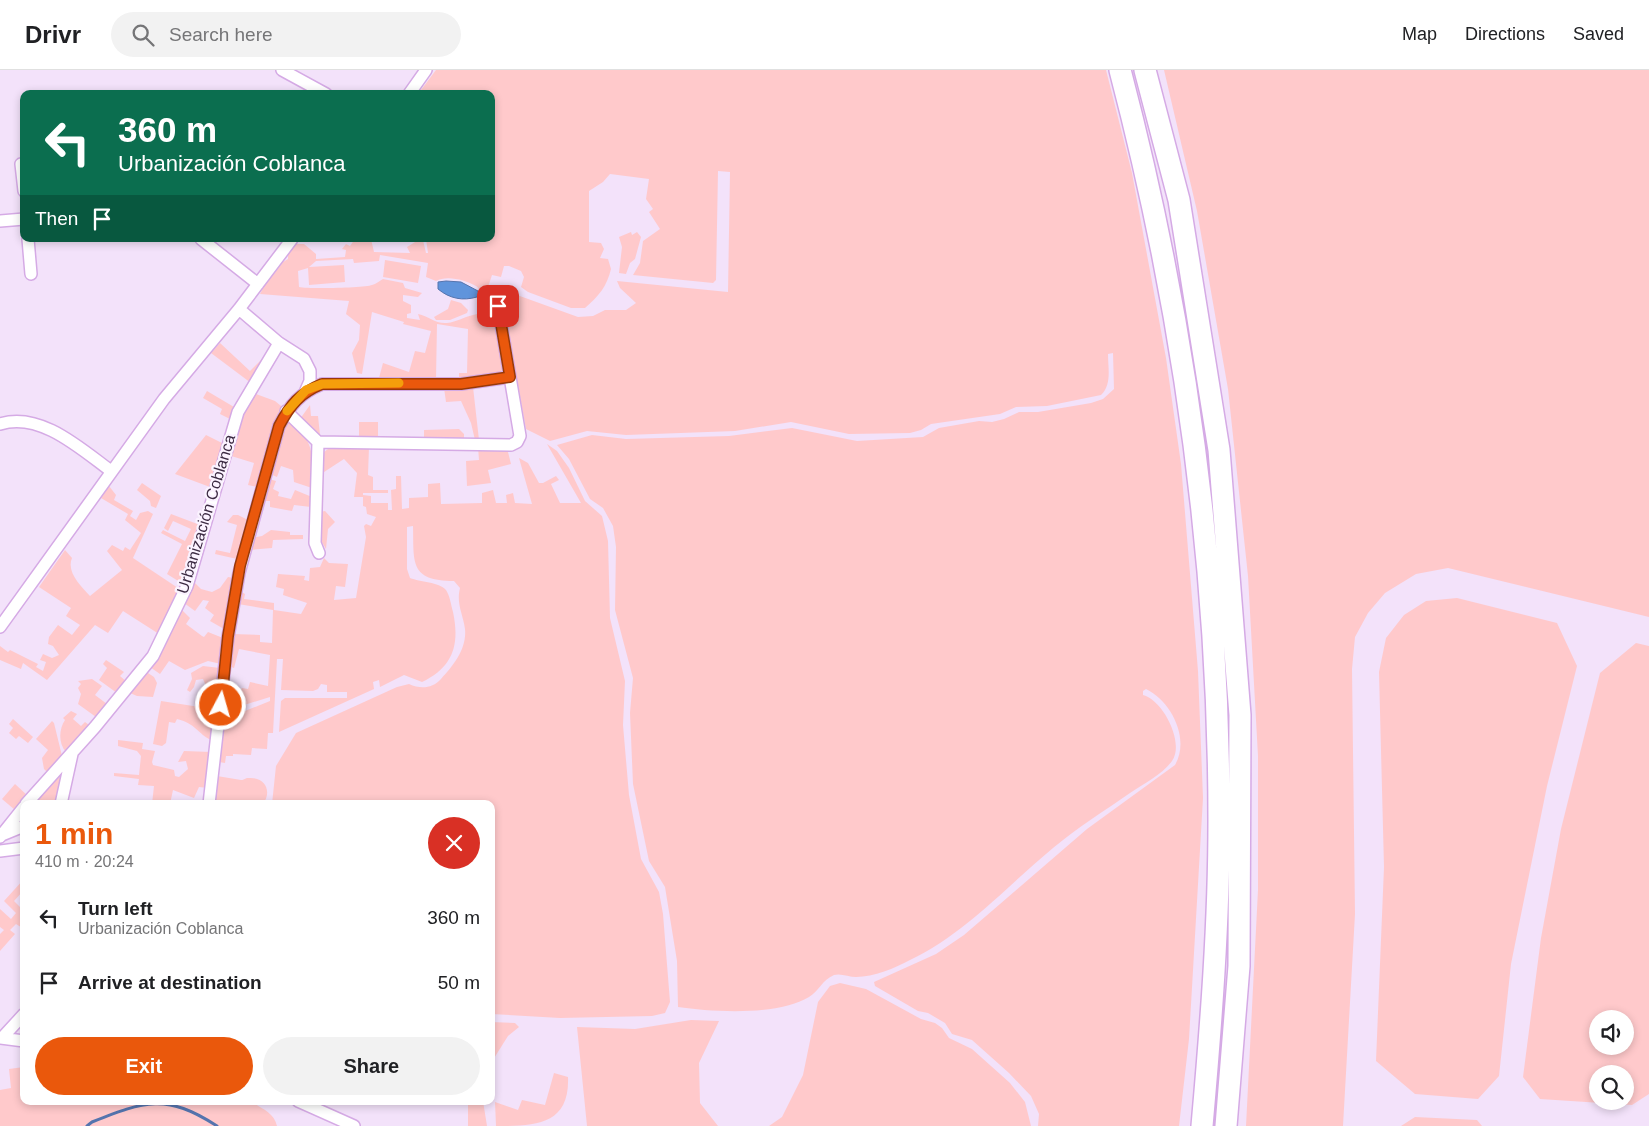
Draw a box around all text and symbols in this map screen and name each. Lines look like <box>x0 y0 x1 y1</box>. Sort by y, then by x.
search box <box>111 12 461 57</box>
text: Drivr <box>25 21 81 48</box>
icon: search <box>129 21 157 49</box>
text: Search here <box>169 24 273 45</box>
text: Map <box>1402 24 1437 44</box>
text: Directions <box>1465 24 1545 44</box>
text: Saved <box>1573 24 1624 44</box>
icon: left <box>35 110 100 175</box>
text: 360 m <box>118 110 217 149</box>
text: Urbanización Coblanca <box>118 151 345 176</box>
icon: arrive <box>88 205 116 233</box>
text: Then <box>35 208 78 229</box>
pin <box>477 285 519 327</box>
icon: arrive <box>484 292 512 320</box>
street label: Urbanización Coblanca <box>174 432 238 596</box>
position arrow <box>194 678 246 730</box>
text: 1 min <box>35 817 113 850</box>
button: close <box>428 817 480 869</box>
text: 410 m · 20:24 <box>35 853 134 870</box>
text: Turn left <box>78 898 153 919</box>
icon: left <box>35 904 63 932</box>
text: 360 m <box>427 907 480 928</box>
text: Urbanización Coblanca <box>78 920 243 937</box>
icon: arrive <box>35 969 63 997</box>
text: Arrive at destination <box>78 972 262 993</box>
text: 50 m <box>438 972 480 993</box>
map controls <box>1589 1010 1634 1110</box>
button: sound <box>1589 1010 1634 1055</box>
button: Exit <box>35 1037 253 1095</box>
button: Share <box>263 1037 480 1095</box>
button: search <box>1589 1065 1634 1110</box>

